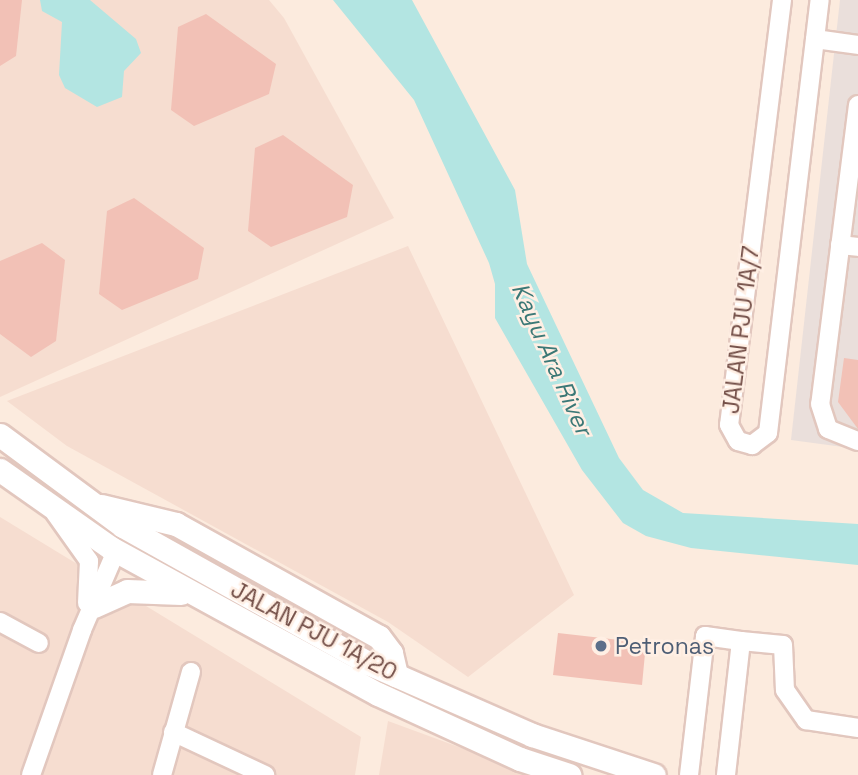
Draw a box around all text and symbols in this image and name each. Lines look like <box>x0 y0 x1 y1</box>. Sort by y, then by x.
street label: JALAN PJU 1A/7 <box>717 245 765 415</box>
water label: Kayu Ara River <box>505 278 599 440</box>
street label: JALAN PJU 1A/20 <box>226 576 402 686</box>
place label: Petronas <box>615 632 714 660</box>
marker: Petronas <box>593 638 609 654</box>

